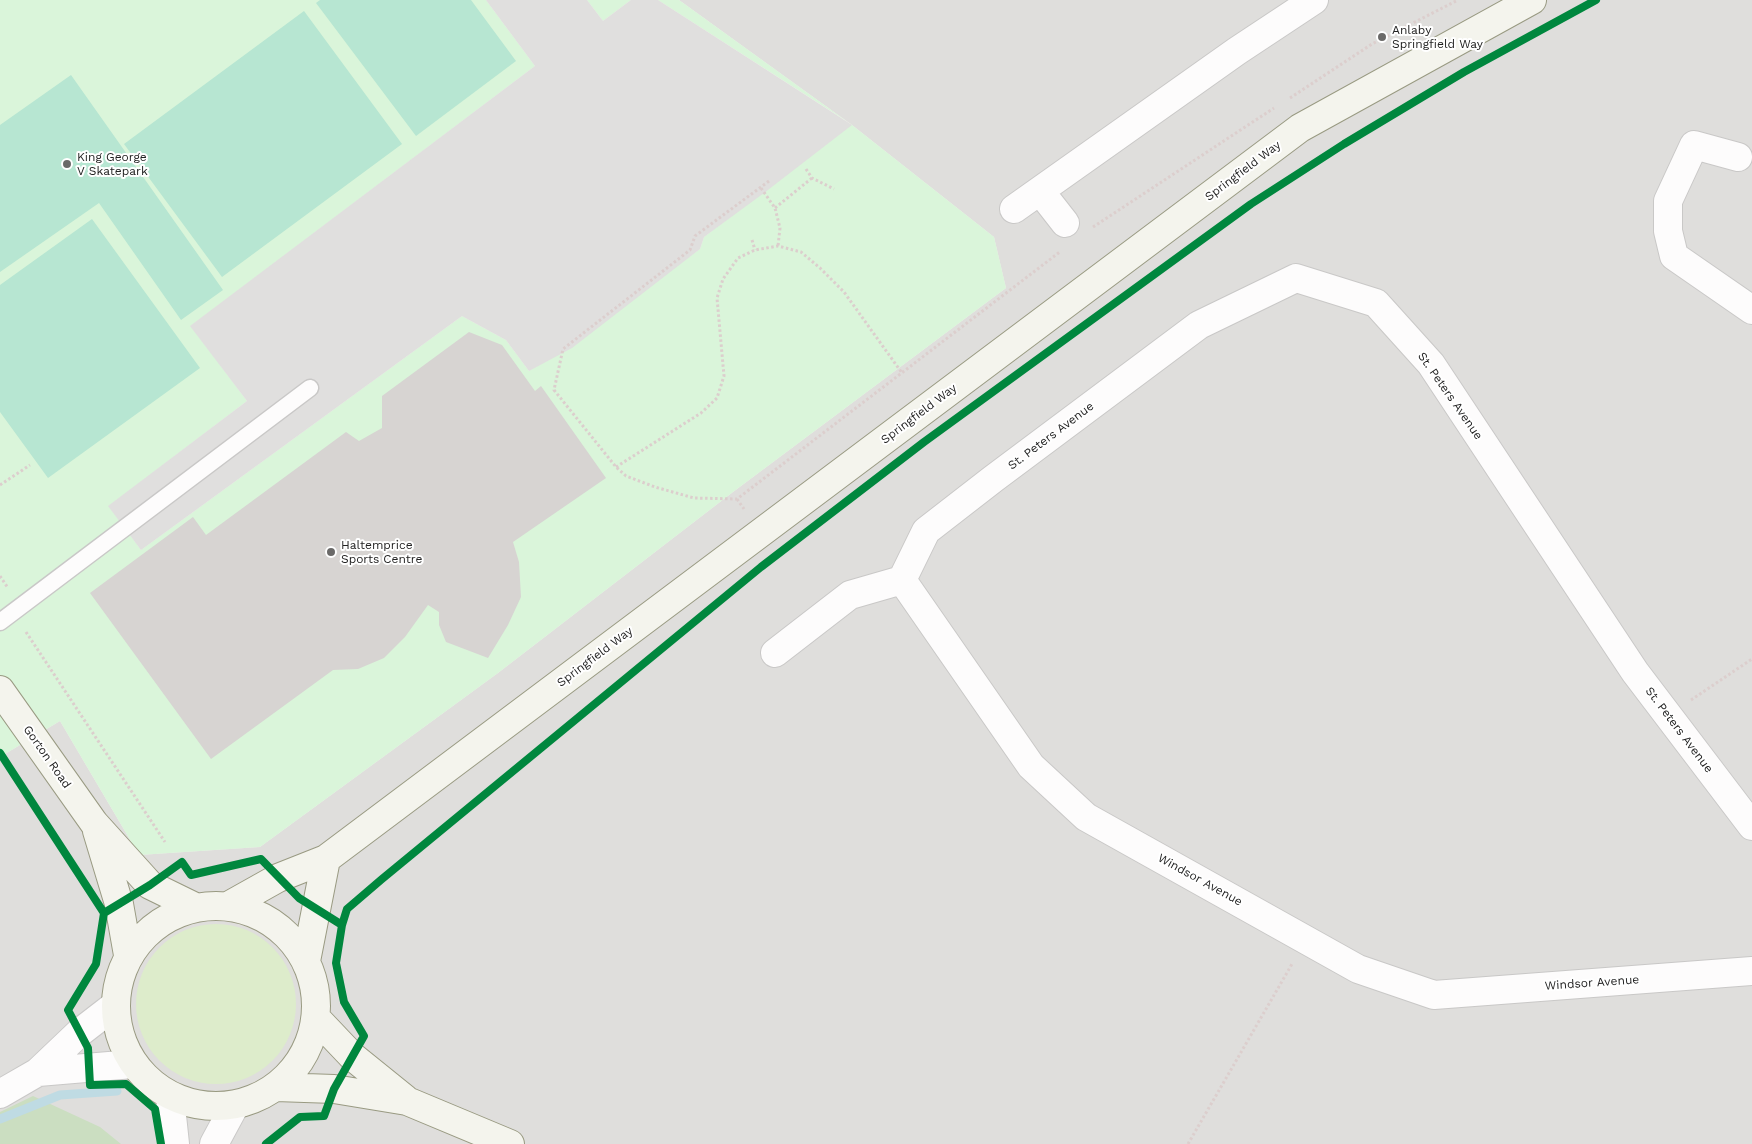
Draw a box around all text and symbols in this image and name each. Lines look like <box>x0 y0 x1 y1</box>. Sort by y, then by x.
place label: Anlaby Springfield Way <box>1392 23 1483 51</box>
marker: Anlaby Springfield Way <box>1376 31 1388 43</box>
street label: Springfield Way <box>1202 138 1284 204</box>
place label: King George V Skatepark <box>77 150 148 178</box>
marker: King George V Skatepark <box>61 158 73 170</box>
street label: St. Peters Avenue <box>1414 350 1486 442</box>
street label: Springfield Way <box>878 381 960 447</box>
street label: St. Peters Avenue <box>1005 399 1097 473</box>
place label: Haltemprice Sports Centre <box>341 538 422 566</box>
marker: Haltemprice Sports Centre <box>325 546 337 558</box>
street label: Springfield Way <box>554 624 636 690</box>
street label: St. Peters Avenue <box>1642 684 1716 776</box>
street label: Gorton Road <box>20 723 74 791</box>
street label: Windsor Avenue <box>1155 851 1245 909</box>
street label: Windsor Avenue <box>1544 973 1640 993</box>

